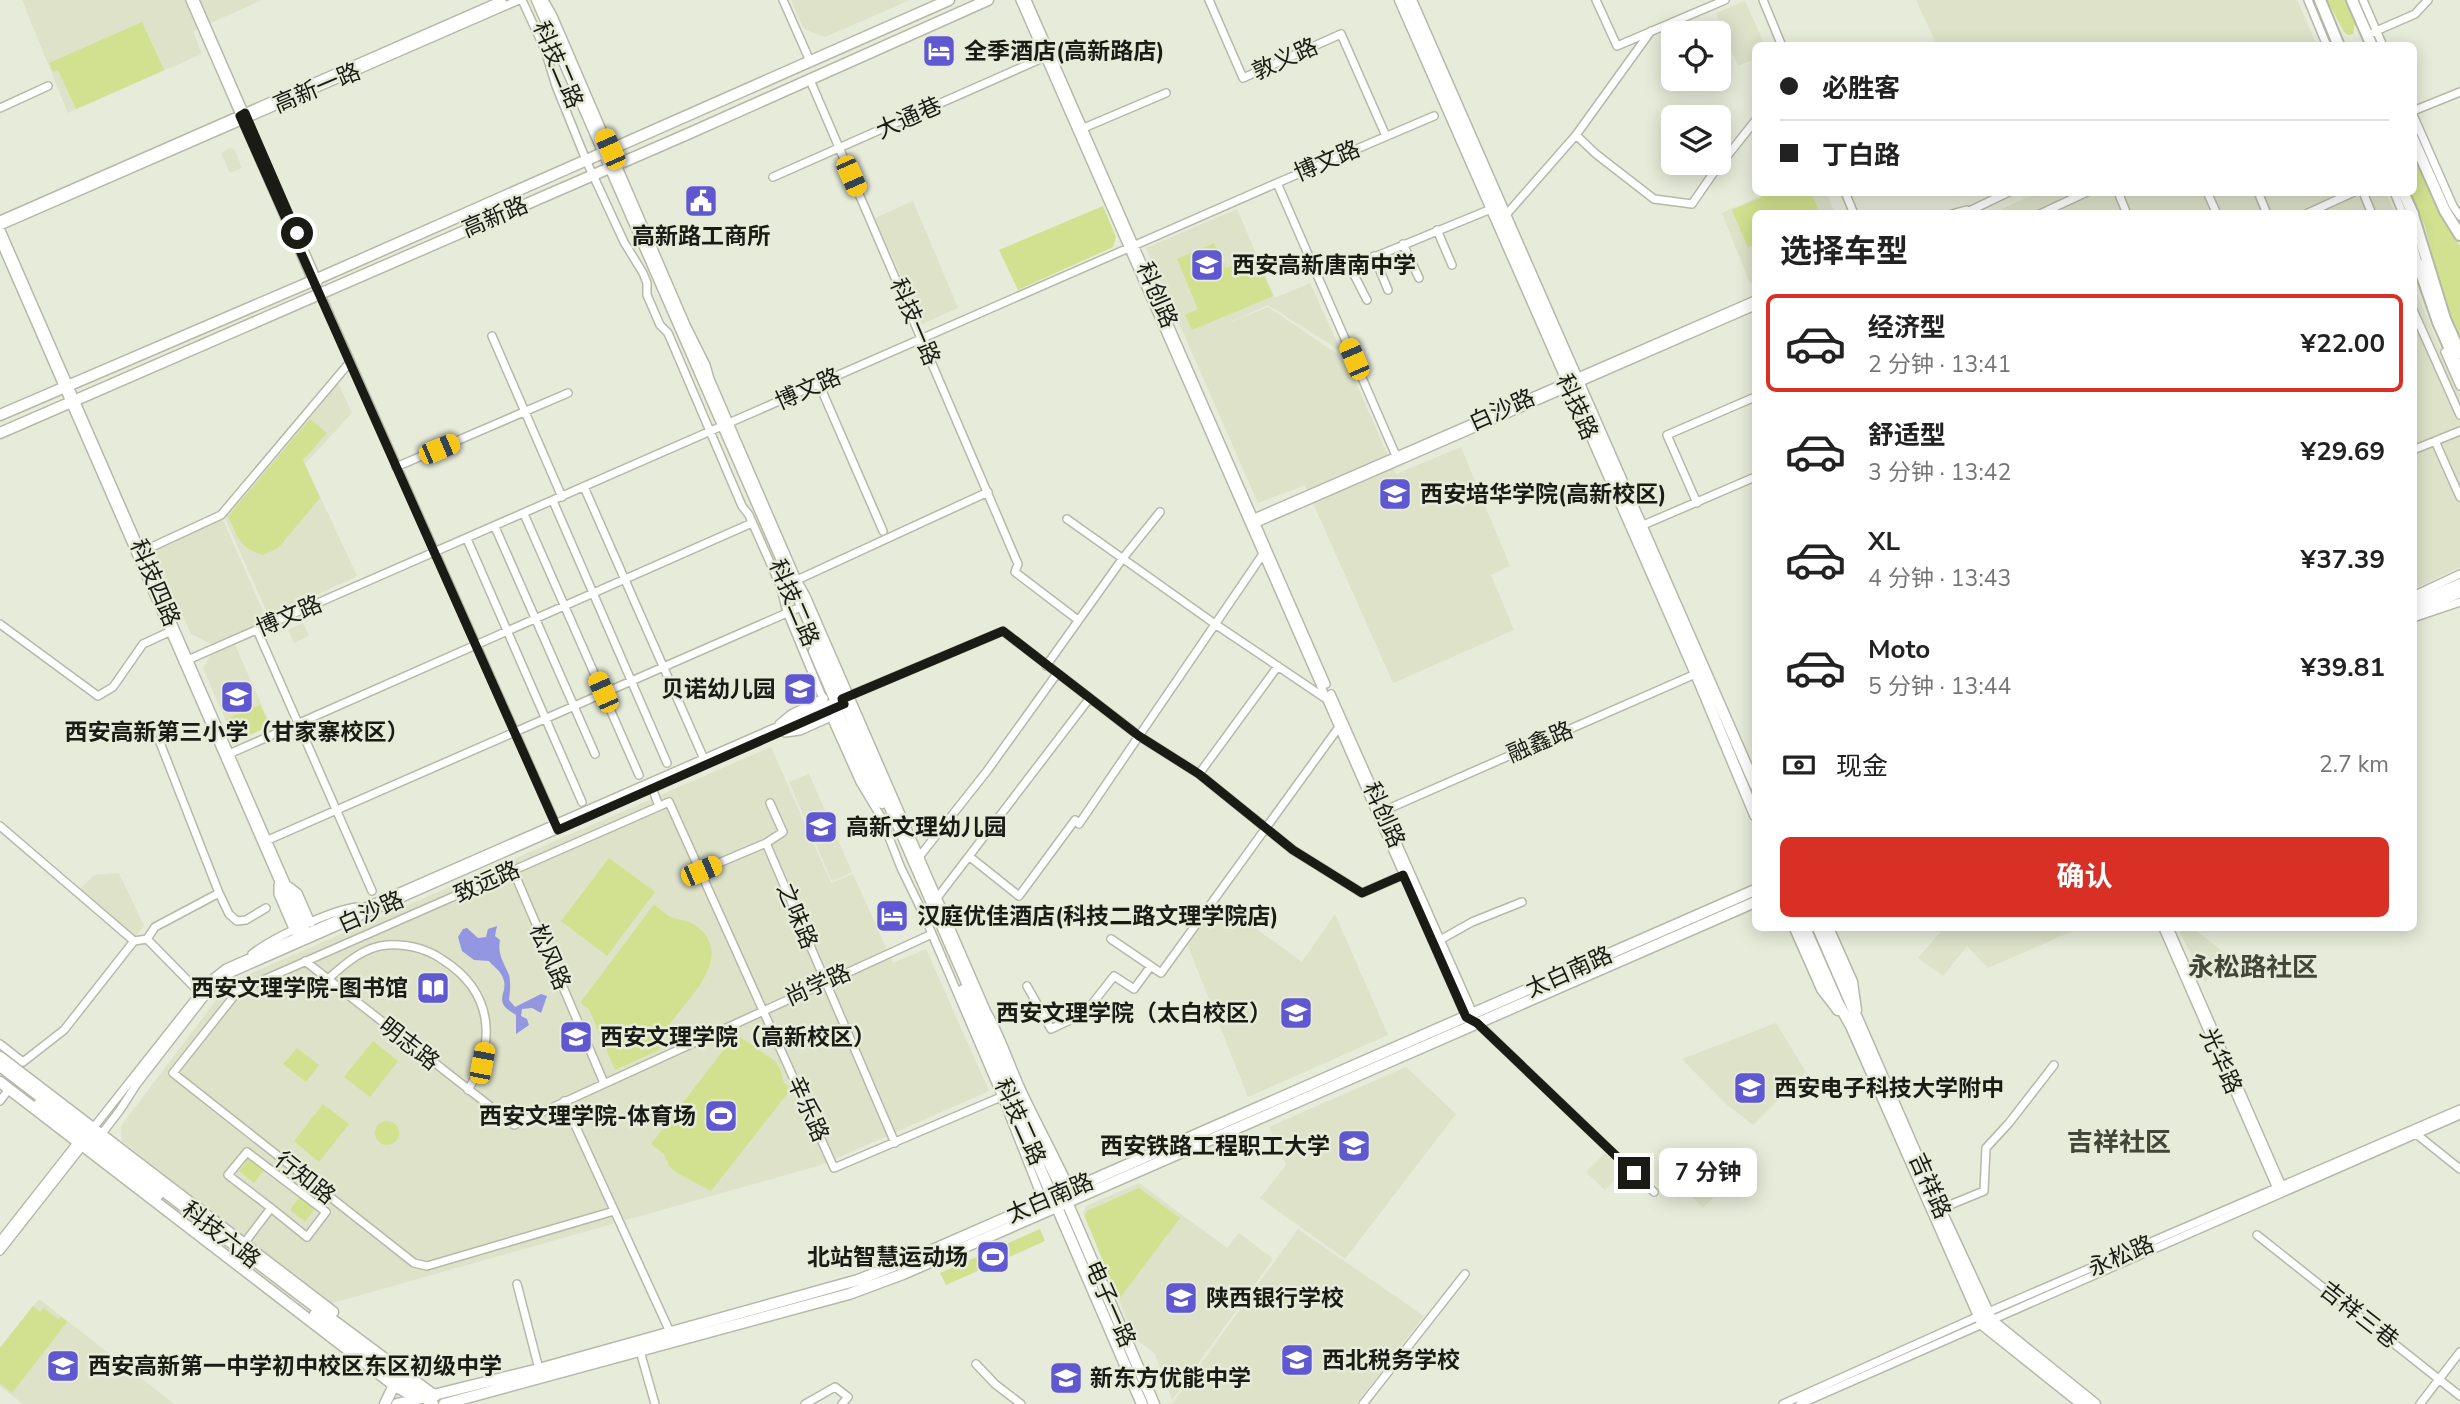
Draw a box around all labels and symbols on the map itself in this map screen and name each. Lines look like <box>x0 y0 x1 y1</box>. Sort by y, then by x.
street label: 科技二路 <box>526 17 590 113</box>
street label: 敦义路 <box>1247 31 1323 87</box>
hotel icon: 全季酒店(高新路店) <box>920 32 958 70</box>
place label: 全季酒店(高新路店) <box>964 36 1164 67</box>
street label: 高新一路 <box>269 56 365 120</box>
street label: 大通巷 <box>871 90 947 146</box>
car <box>592 126 629 172</box>
street label: 博文路 <box>1289 133 1365 189</box>
car <box>833 153 870 199</box>
public building icon: 高新路工商所 <box>682 182 720 220</box>
street label: 高新路 <box>457 189 533 245</box>
route start <box>281 217 313 249</box>
place label: 高新路工商所 <box>632 221 770 252</box>
school or university icon: 西安高新唐南中学 <box>1188 246 1226 284</box>
place label: 西安高新唐南中学 <box>1232 250 1416 281</box>
street label: 科创路 <box>1129 257 1185 333</box>
street label: 科技一路 <box>883 274 947 370</box>
car <box>1337 336 1372 382</box>
street label: 博文路 <box>770 361 846 417</box>
street label: 科技路 <box>1549 369 1605 445</box>
street label: 白沙路 <box>1464 382 1540 438</box>
car <box>416 431 463 467</box>
school or university icon: 西安培华学院(高新校区) <box>1376 475 1414 513</box>
place label: 西安培华学院(高新校区) <box>1420 479 1666 510</box>
street label: 科技四路 <box>123 535 187 631</box>
street label: 科技二路 <box>762 555 826 651</box>
street label: 博文路 <box>251 588 327 644</box>
car <box>585 669 622 715</box>
school or university icon: 贝诺幼儿园 <box>781 670 819 708</box>
place label: 贝诺幼儿园 <box>661 674 776 705</box>
school or university icon: 西安高新第三小学（甘家寨校区） <box>218 678 256 716</box>
street label: 融鑫路 <box>1502 714 1578 770</box>
place label: 西安高新第三小学（甘家寨校区） <box>65 717 410 748</box>
street label: 科创路 <box>1356 777 1412 853</box>
school or university icon: 高新文理幼儿园 <box>802 808 840 846</box>
place label: 高新文理幼儿园 <box>846 812 1007 843</box>
car <box>678 853 725 889</box>
street label: 致远路 <box>449 854 525 910</box>
street label: 之味路 <box>769 878 825 954</box>
street label: 白沙路 <box>333 884 409 940</box>
hotel icon: 汉庭优佳酒店(科技二路文理学院店) <box>873 897 911 935</box>
place label: 汉庭优佳酒店(科技二路文理学院店) <box>917 901 1278 932</box>
street label: 松风路 <box>522 919 578 995</box>
street label: 太白南路 <box>1521 939 1617 1005</box>
district label: 永松路社区 <box>2188 950 2318 985</box>
street label: 尚学路 <box>780 957 856 1013</box>
library icon: 西安文理学院-图书馆 <box>414 969 452 1007</box>
place label: 西安文理学院-图书馆 <box>191 973 408 1004</box>
school or university icon: 西安文理学院（太白校区） <box>1277 994 1315 1032</box>
place label: 西安文理学院（太白校区） <box>996 998 1272 1029</box>
street label: 明志路 <box>372 1011 446 1077</box>
school or university icon: 西安文理学院（高新校区） <box>557 1018 595 1056</box>
place label: 西安文理学院（高新校区） <box>600 1022 876 1053</box>
street label: 光华路 <box>2193 1023 2249 1099</box>
car <box>468 1040 497 1086</box>
school or university icon: 西安电子科技大学附中 <box>1731 1069 1769 1107</box>
street label: 辛乐路 <box>780 1071 836 1147</box>
place label: 西安电子科技大学附中 <box>1774 1073 2004 1104</box>
street label: 科技二路 <box>987 1074 1053 1170</box>
sports icon: 西安文理学院-体育场 <box>702 1097 740 1135</box>
place label: 西安文理学院-体育场 <box>479 1101 696 1132</box>
district label: 吉祥社区 <box>2067 1125 2171 1160</box>
school or university icon: 西安铁路工程职工大学 <box>1335 1127 1373 1165</box>
place label: 西安铁路工程职工大学 <box>1100 1131 1330 1162</box>
street label: 行知路 <box>268 1145 342 1211</box>
callout: 7 分钟 <box>1658 1148 1756 1198</box>
street label: 吉祥路 <box>1902 1148 1958 1224</box>
route end <box>1618 1157 1650 1189</box>
street label: 太白南路 <box>1002 1166 1098 1230</box>
street label: 科技六路 <box>175 1194 267 1276</box>
street label: 永松路 <box>2083 1228 2159 1284</box>
sports icon: 北站智慧运动场 <box>974 1238 1012 1276</box>
place label: 北站智慧运动场 <box>807 1242 968 1273</box>
street label: 电子一路 <box>1077 1256 1143 1352</box>
street label: 吉祥三巷 <box>2313 1274 2405 1356</box>
school or university icon: 陕西银行学校 <box>1162 1279 1200 1317</box>
place label: 陕西银行学校 <box>1206 1283 1344 1314</box>
school or university icon: 西北税务学校 <box>1278 1341 1316 1379</box>
place label: 西北税务学校 <box>1322 1345 1460 1376</box>
school or university icon: 西安高新第一中学初中校区东区初级中学 <box>44 1347 82 1385</box>
place label: 西安高新第一中学初中校区东区初级中学 <box>88 1351 502 1382</box>
school or university icon: 新东方优能中学 <box>1047 1359 1085 1397</box>
place label: 新东方优能中学 <box>1090 1363 1251 1394</box>

